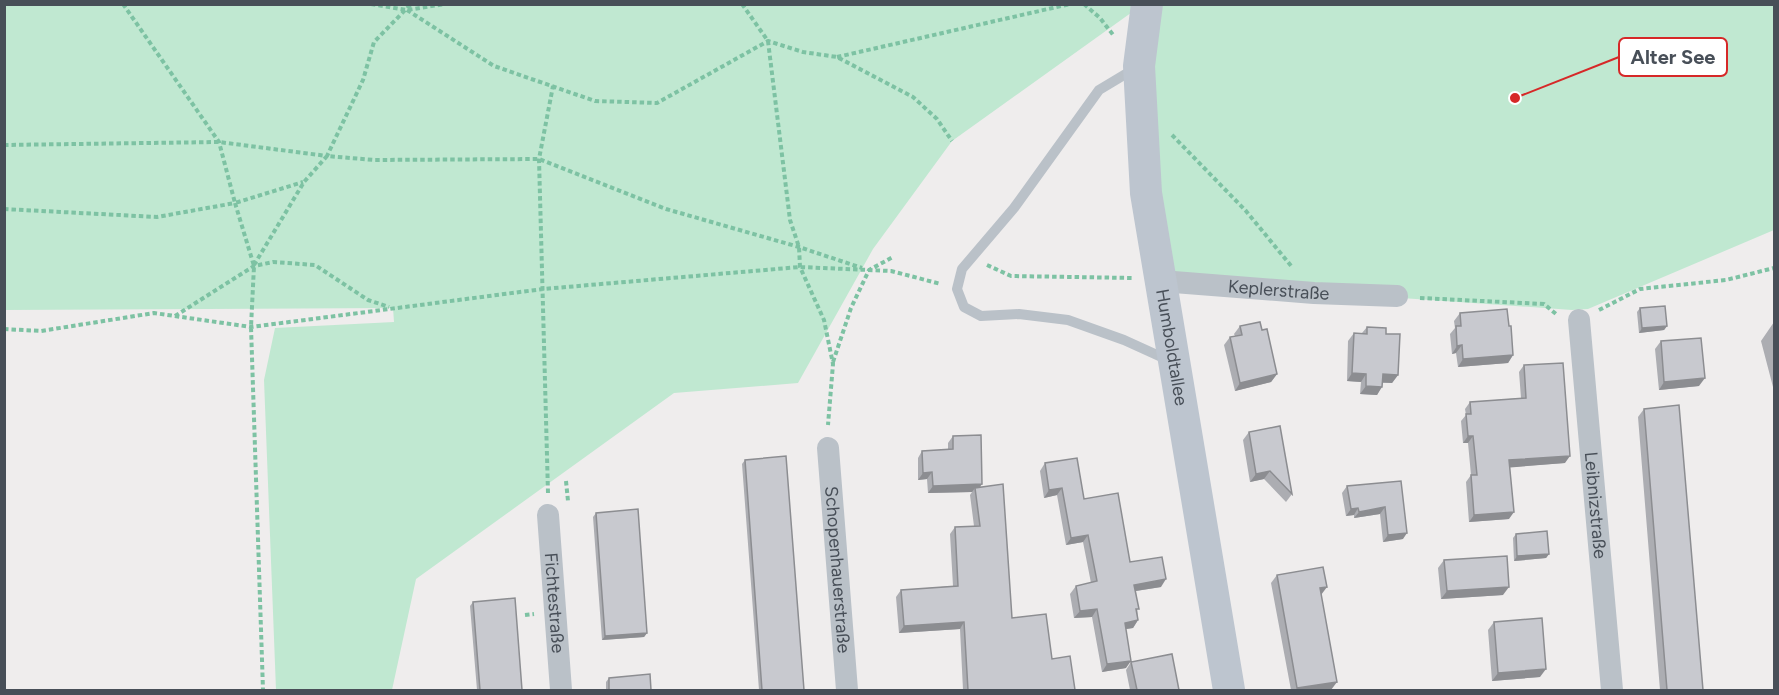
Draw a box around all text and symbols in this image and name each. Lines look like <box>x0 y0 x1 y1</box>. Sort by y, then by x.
callout: Alter See <box>1619 38 1727 76</box>
text: Alter See <box>1631 45 1715 69</box>
street label: Keplerstraße <box>1227 275 1330 305</box>
street label: Humboldtallee <box>1151 287 1192 407</box>
street label: Leibnizstraße <box>1580 451 1611 560</box>
street label: Schopenhauerstraße <box>820 485 855 654</box>
street label: Fichtestraße <box>540 552 569 654</box>

